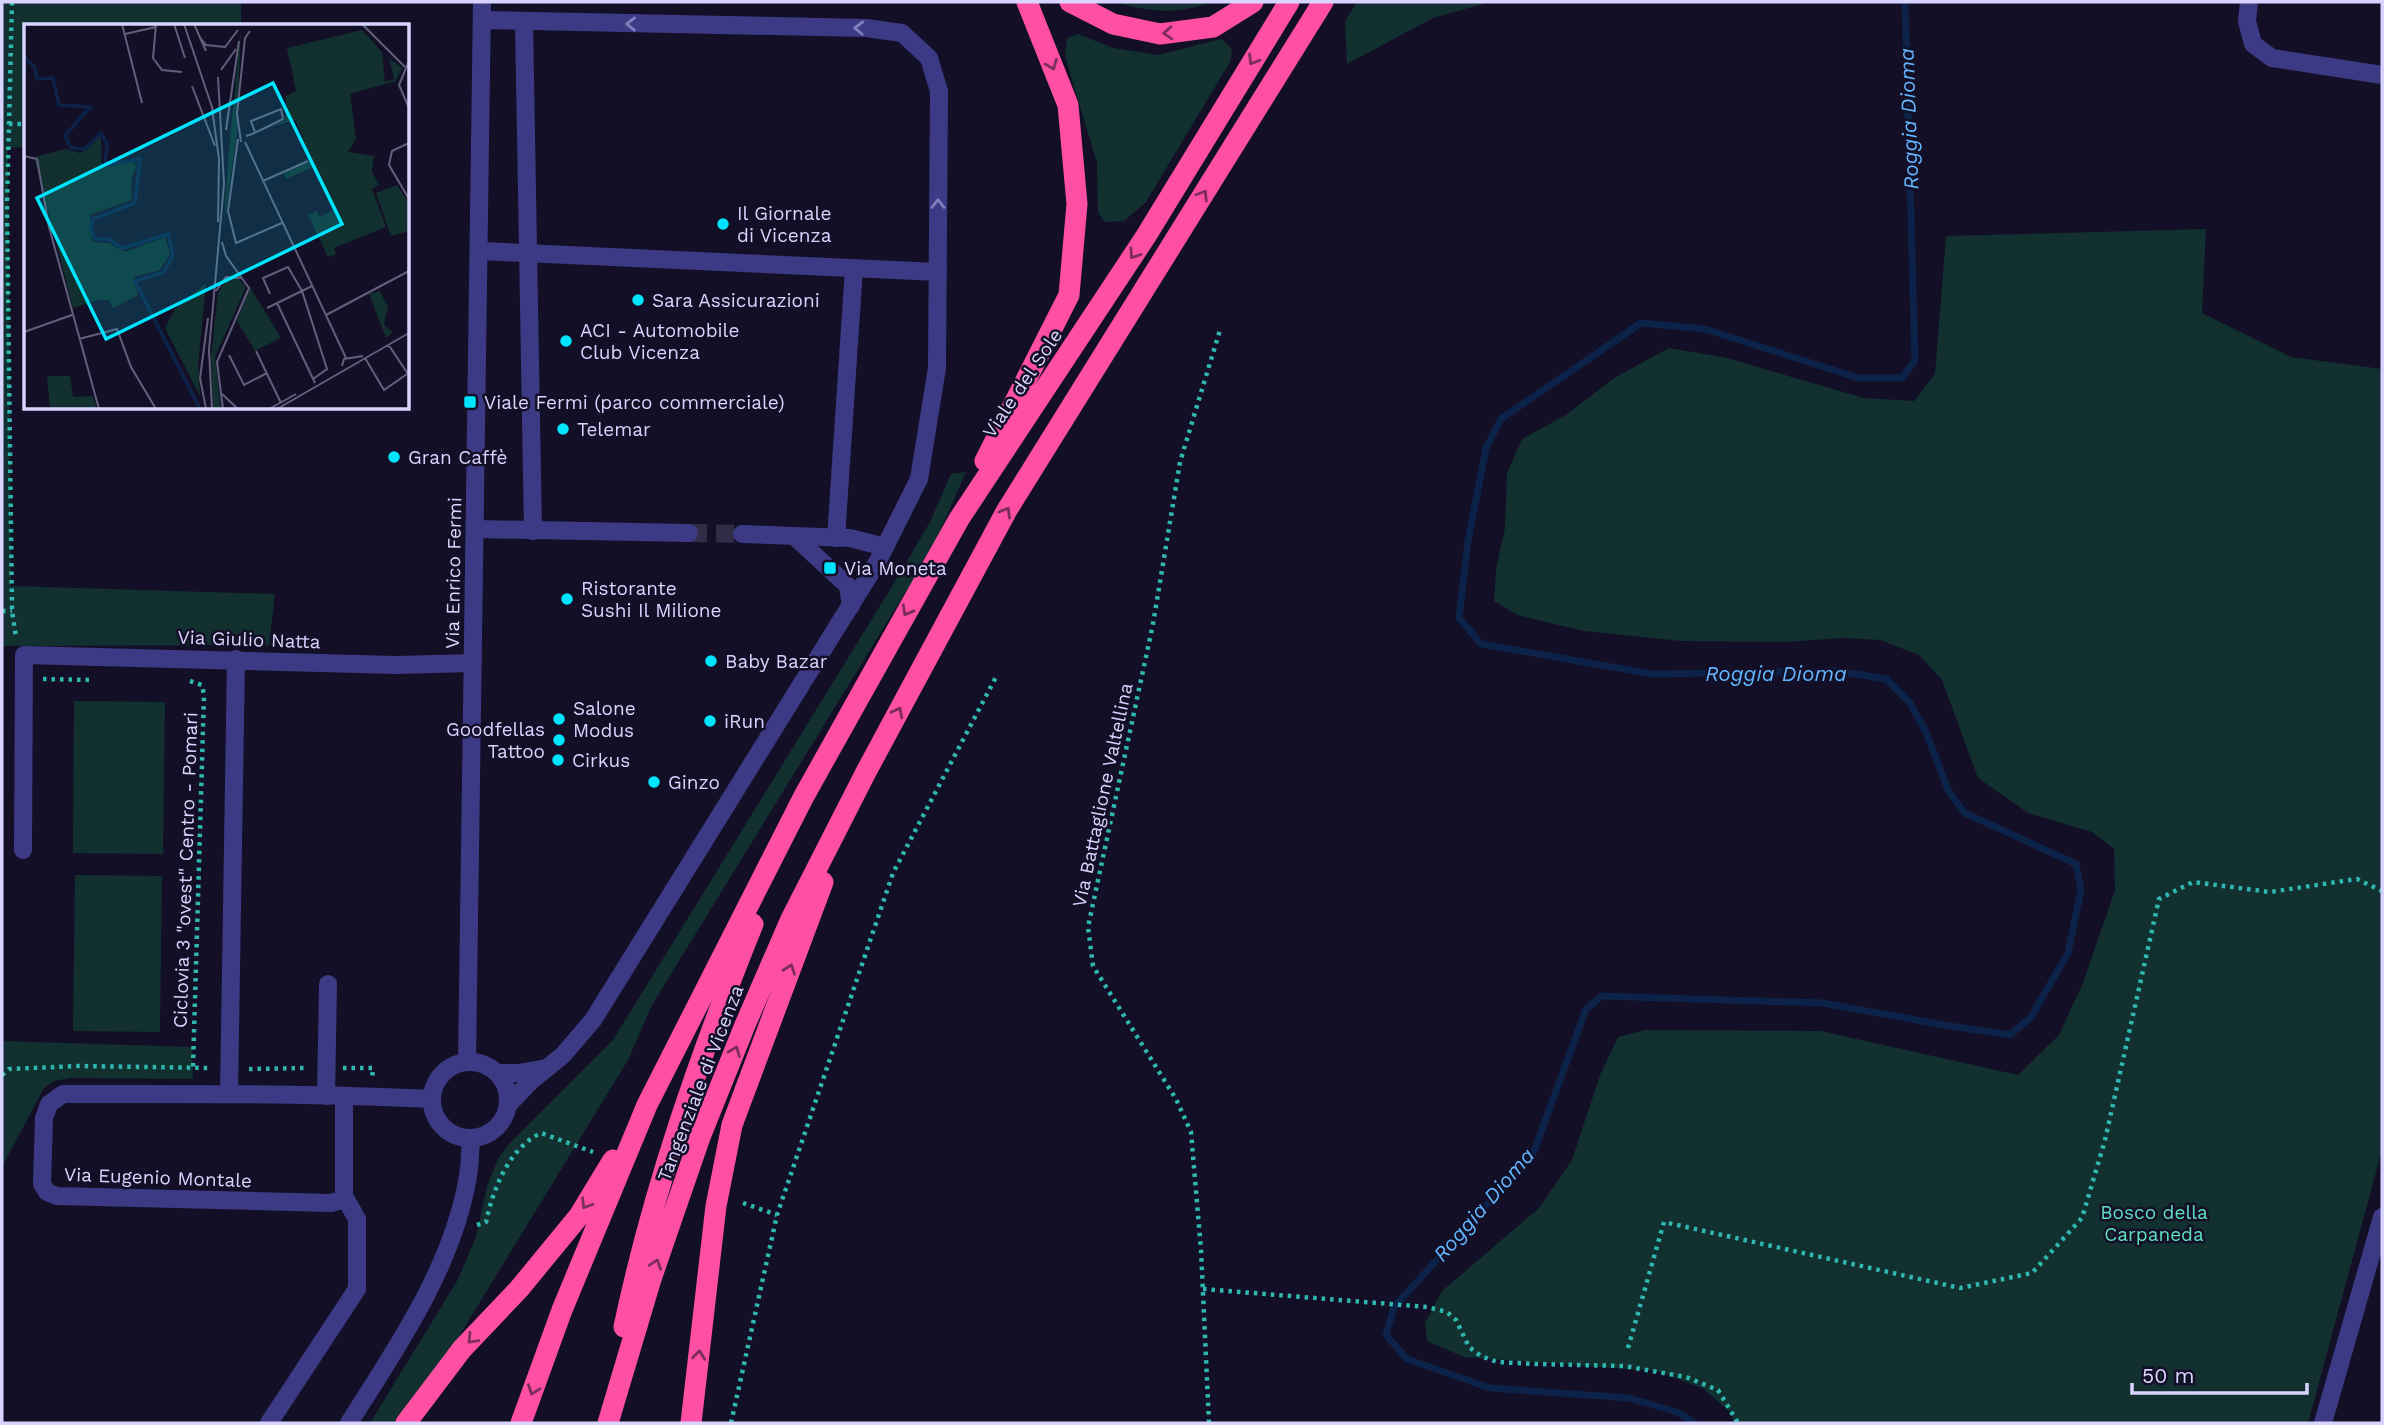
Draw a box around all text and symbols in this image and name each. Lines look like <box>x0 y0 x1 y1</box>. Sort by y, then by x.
one-way arrow <box>626 16 636 32</box>
one-way arrow <box>853 20 864 35</box>
inset map <box>24 24 410 410</box>
one-way arrow <box>1162 25 1173 40</box>
water label: Roggia Dioma <box>1894 48 1923 190</box>
one-way arrow <box>1248 53 1261 66</box>
one-way arrow <box>1043 59 1057 71</box>
one-way arrow <box>1195 189 1208 202</box>
one-way arrow <box>930 198 946 208</box>
place label: Il Giornale di Vicenza <box>737 202 832 247</box>
marker: Il Giornale di Vicenza <box>715 216 731 232</box>
one-way arrow <box>1130 246 1142 259</box>
place label: Sara Assicurazioni <box>652 289 820 312</box>
marker: Sara Assicurazioni <box>630 292 646 308</box>
place label: ACI - Automobile Club Vicenza <box>580 319 739 364</box>
street label: Viale del Sole <box>978 325 1067 442</box>
marker: ACI - Automobile Club Vicenza <box>558 333 574 349</box>
place label: Viale Fermi (parco commerciale) <box>484 391 785 414</box>
marker: Viale Fermi (parco commerciale) <box>462 394 478 410</box>
place label: Telemar <box>577 418 651 441</box>
marker: Telemar <box>555 421 571 437</box>
place label: Gran Caffè <box>408 446 508 469</box>
marker: Gran Caffè <box>386 449 402 465</box>
street label: Via Enrico Fermi <box>441 497 466 649</box>
one-way arrow <box>998 507 1011 519</box>
place label: Via Moneta <box>844 557 947 580</box>
marker: Via Moneta <box>822 560 838 576</box>
place label: Ristorante Sushi Il Milione <box>581 577 722 622</box>
marker: Ristorante Sushi Il Milione <box>559 591 575 607</box>
one-way arrow <box>902 604 915 616</box>
street label: Via Giulio Natta <box>177 626 321 653</box>
place label: Baby Bazar <box>725 650 828 673</box>
marker: Baby Bazar <box>703 653 719 669</box>
water label: Roggia Dioma <box>1705 661 1847 686</box>
street label: Via Battaglione Valtellina <box>1067 681 1138 909</box>
place label: Salone Modus <box>573 697 636 742</box>
one-way arrow <box>890 707 903 720</box>
place label: iRun <box>724 710 765 733</box>
marker: Salone Modus <box>551 711 567 727</box>
street label: Ciclovia 3 "ovest" Centro - Pomari <box>168 712 203 1029</box>
marker: iRun <box>702 713 718 729</box>
place label: Goodfellas Tattoo <box>446 718 545 763</box>
marker: Goodfellas Tattoo <box>551 732 567 748</box>
place label: Cirkus <box>572 749 630 772</box>
marker: Cirkus <box>550 752 566 768</box>
place label: Ginzo <box>668 771 720 794</box>
marker: Ginzo <box>646 774 662 790</box>
one-way arrow <box>781 964 795 976</box>
street label: Tangenziale di Vicenza <box>652 981 749 1185</box>
one-way arrow <box>726 1045 740 1057</box>
water label: Roggia Dioma <box>1428 1143 1540 1266</box>
street label: Via Eugenio Montale <box>64 1163 252 1192</box>
one-way arrow <box>581 1197 594 1210</box>
park label: Bosco della Carpaneda <box>2100 1201 2208 1246</box>
one-way arrow <box>648 1259 662 1271</box>
one-way arrow <box>467 1331 480 1344</box>
one-way arrow <box>691 1350 706 1361</box>
scale bar <box>2132 1352 2307 1396</box>
text: 50 m <box>2142 1363 2194 1388</box>
one-way arrow <box>527 1383 541 1395</box>

